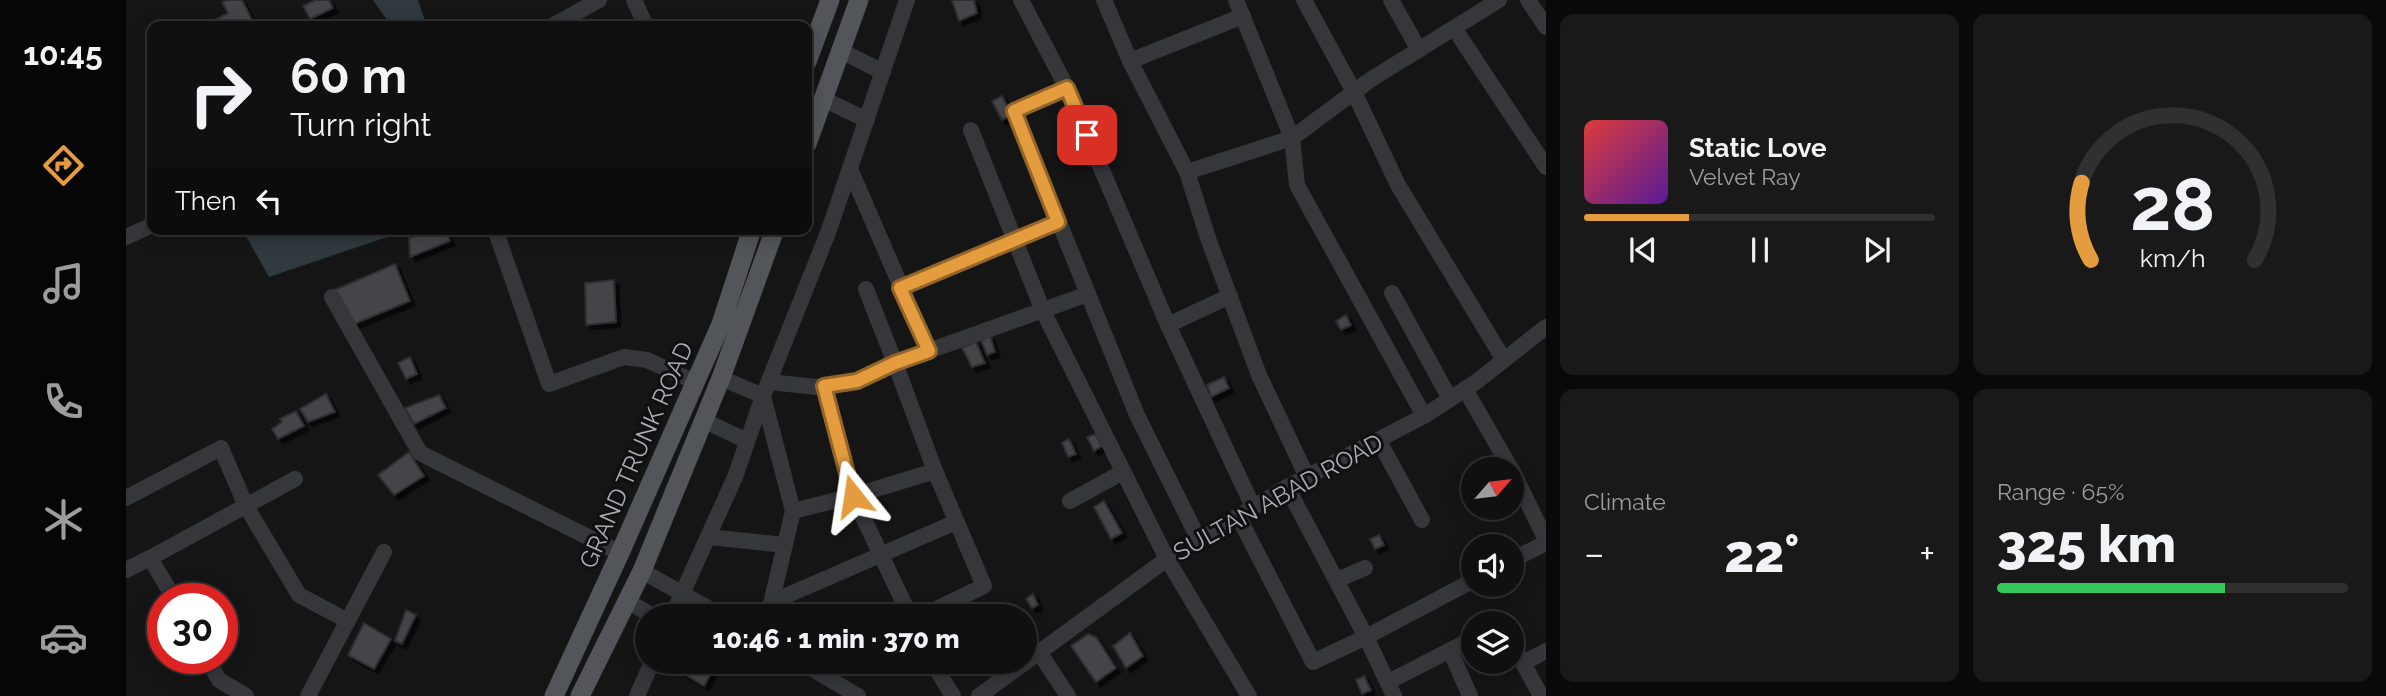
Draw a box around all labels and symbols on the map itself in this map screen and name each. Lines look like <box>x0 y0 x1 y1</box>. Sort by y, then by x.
pin <box>1057 105 1117 165</box>
street label: GRAND TRUNK ROAD <box>573 337 699 573</box>
street label: SULTAN ABAD ROAD <box>1168 427 1388 567</box>
north arrow <box>1461 457 1524 520</box>
position arrow <box>816 459 890 533</box>
speed limit sign: 30 <box>147 583 238 674</box>

